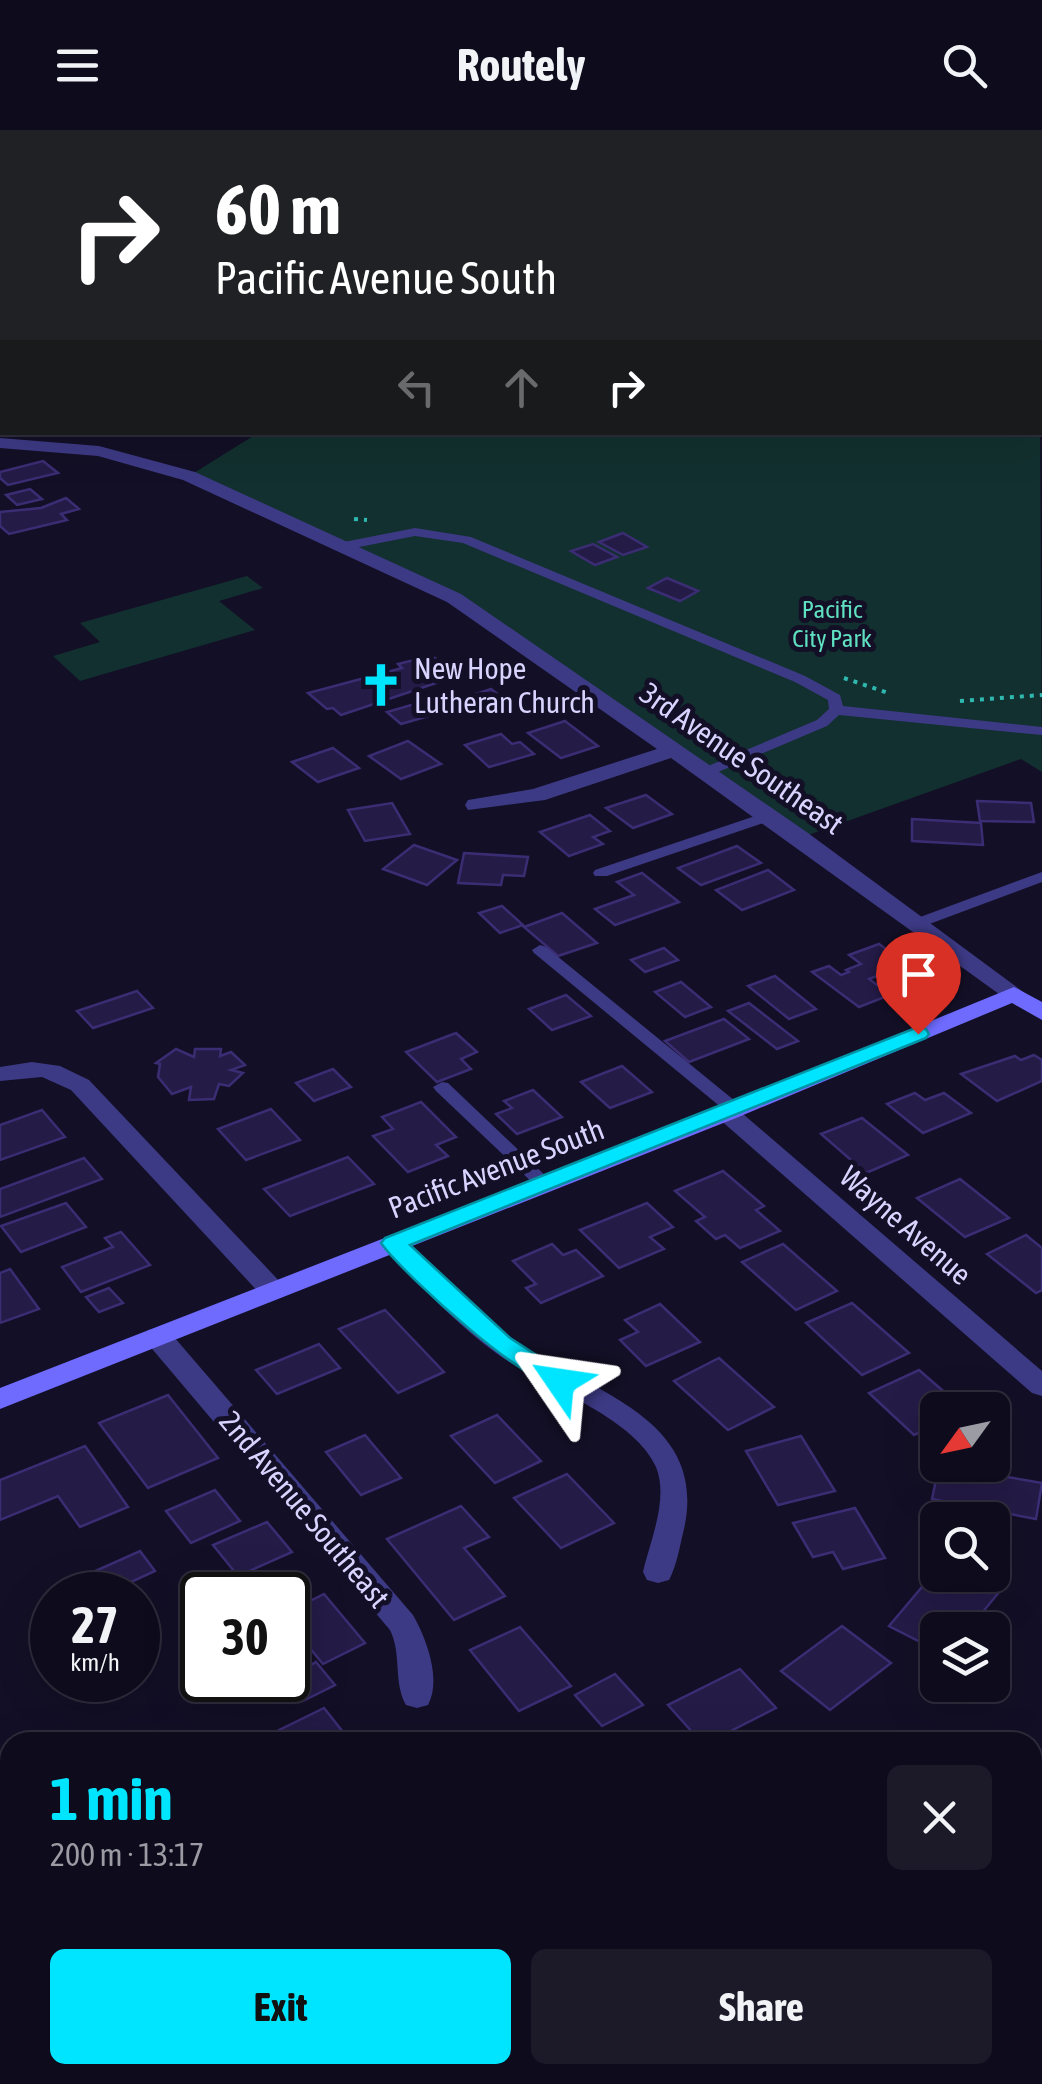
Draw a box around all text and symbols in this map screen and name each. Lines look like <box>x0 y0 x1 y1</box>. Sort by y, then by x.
icon: menu <box>50 38 105 93</box>
icon: search <box>937 38 992 93</box>
text: Routely <box>457 39 585 91</box>
text: 60 m <box>215 169 341 249</box>
icon: right <box>50 170 180 300</box>
text: Pacific Avenue South <box>215 252 557 304</box>
icon: left <box>389 360 444 415</box>
icon: ahead <box>494 360 549 415</box>
icon: right <box>599 360 654 415</box>
park label: Pacific City Park <box>792 595 872 652</box>
place label: New Hope Lutheran Church <box>414 651 595 719</box>
church icon: New Hope Lutheran Church <box>357 661 405 709</box>
street label: 3rd Avenue Southeast <box>634 675 850 841</box>
pin <box>876 932 961 1035</box>
icon: arrive <box>891 947 946 1002</box>
street label: Pacific Avenue South <box>383 1111 609 1225</box>
street label: Wayne Avenue <box>834 1159 978 1291</box>
position arrow <box>508 1330 612 1434</box>
north arrow <box>920 1392 1010 1482</box>
map controls <box>920 1392 1010 1702</box>
street label: 2nd Avenue Southeast <box>213 1404 397 1614</box>
button: search <box>920 1502 1010 1592</box>
speed limit sign: 30 <box>180 1572 310 1702</box>
text: 27 <box>71 1596 118 1654</box>
button: layers <box>920 1612 1010 1702</box>
text: km/h <box>70 1648 120 1676</box>
text: 1 min <box>50 1764 173 1833</box>
button: close <box>887 1765 992 1870</box>
text: 200 m · 13:17 <box>50 1836 204 1873</box>
button: Exit <box>50 1949 511 2064</box>
button: Share <box>531 1949 992 2064</box>

